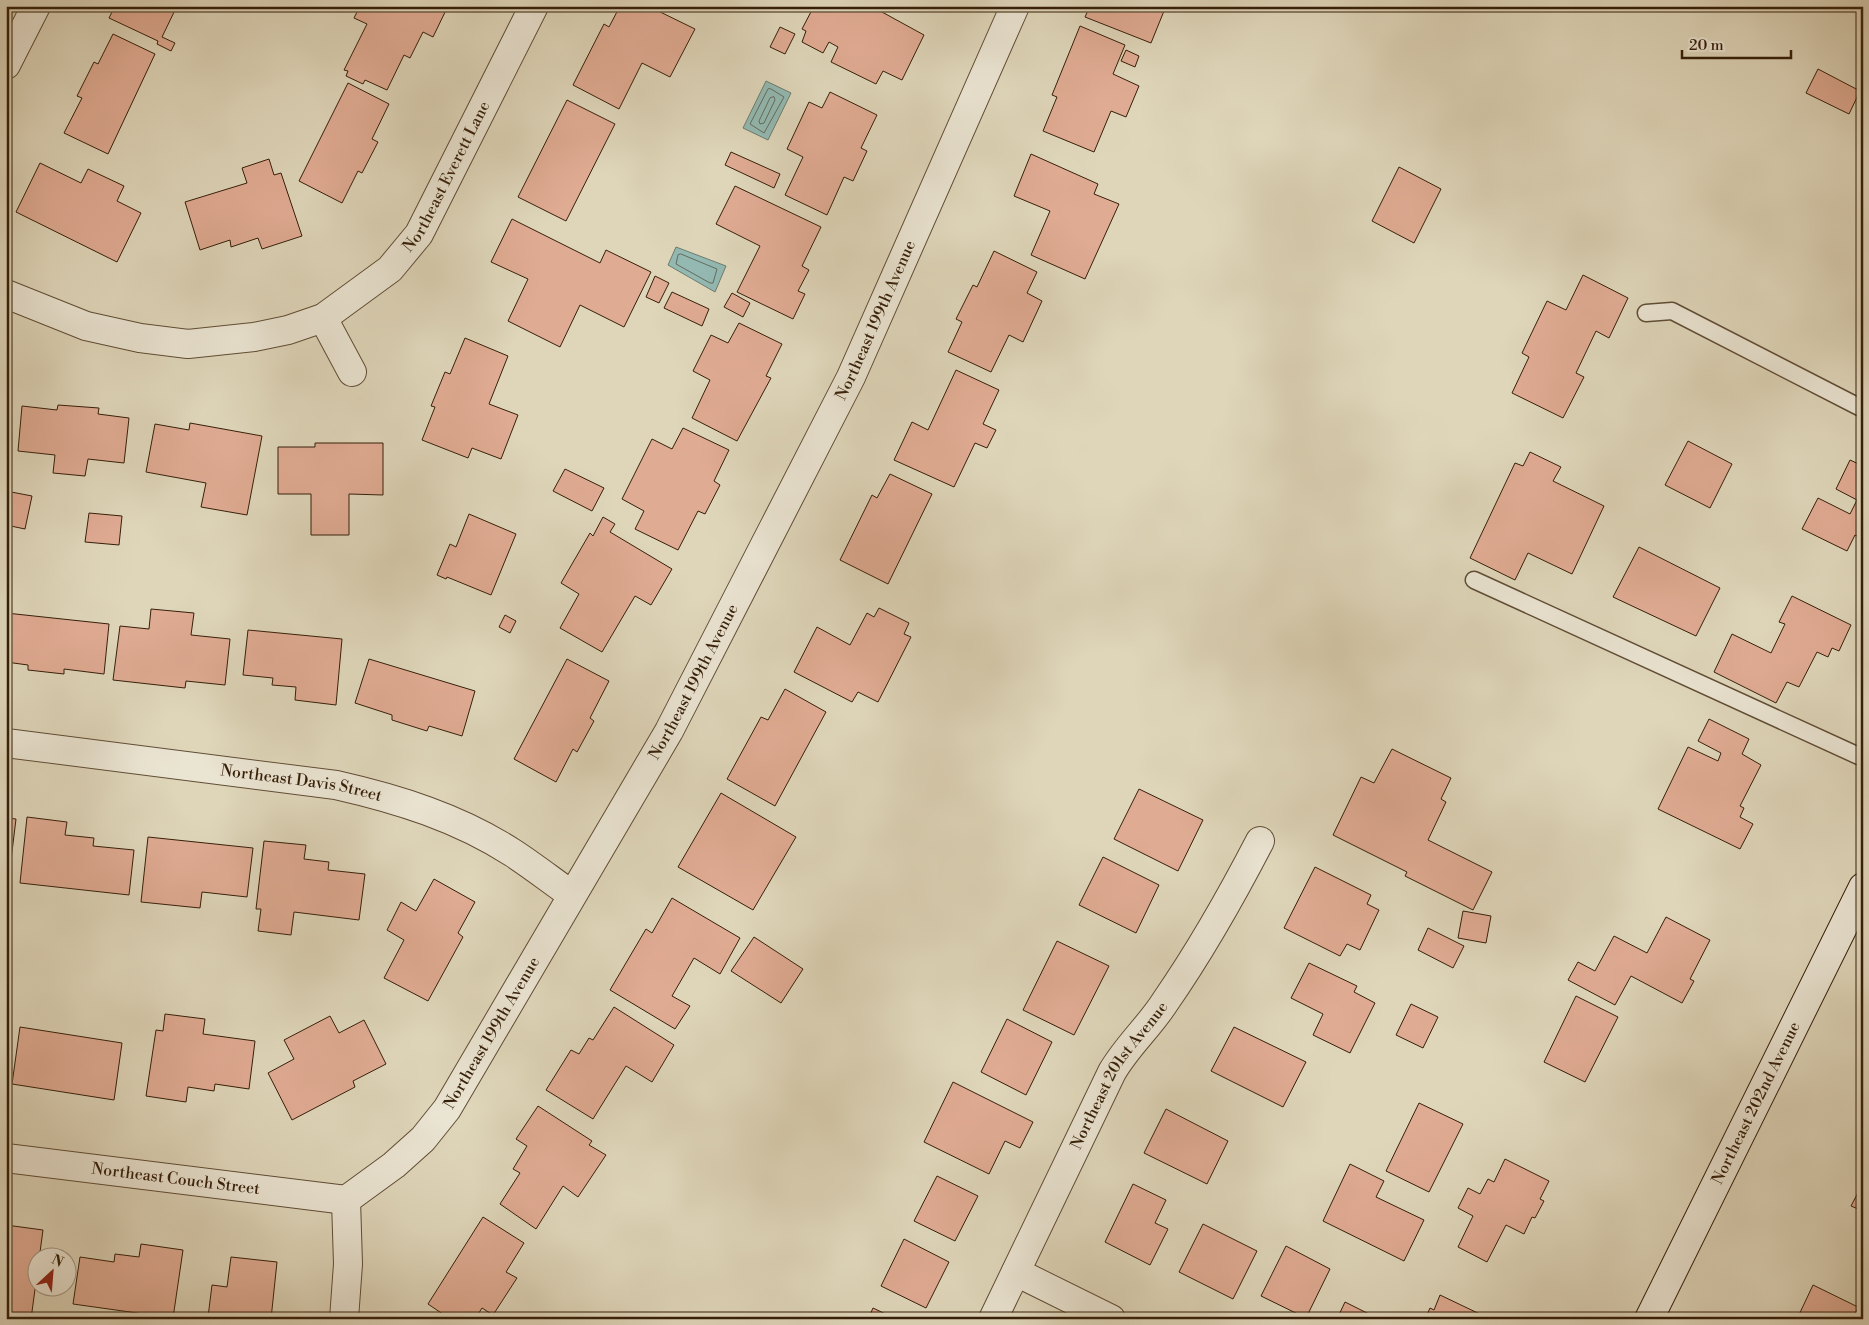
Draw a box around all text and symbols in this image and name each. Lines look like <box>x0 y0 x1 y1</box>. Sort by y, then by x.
scale bar <box>1682 28 1790 60</box>
text: 20 m <box>1689 36 1724 55</box>
street label: Northeast Everett Lane <box>398 98 494 256</box>
street label: Northeast 199th Avenue <box>831 237 920 404</box>
street label: Northeast 199th Avenue <box>644 601 743 763</box>
street label: Northeast Davis Street <box>219 760 385 806</box>
street label: Northeast 199th Avenue <box>439 953 544 1113</box>
street label: Northeast 201st Avenue <box>1066 998 1172 1153</box>
street label: Northeast 202nd Avenue <box>1707 1018 1805 1188</box>
street label: Northeast Couch Street <box>90 1159 261 1199</box>
north arrow <box>28 1248 78 1298</box>
text: N <box>48 1251 66 1272</box>

